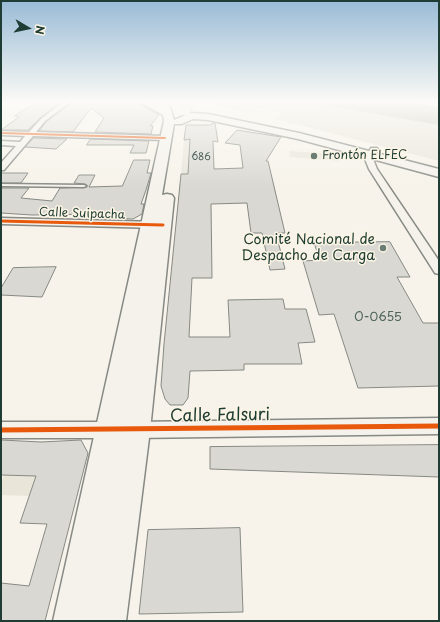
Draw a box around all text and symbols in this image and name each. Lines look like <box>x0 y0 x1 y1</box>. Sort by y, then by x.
north arrow <box>8 8 48 48</box>
text: N <box>31 24 49 36</box>
place label: Frontón ELFEC <box>322 149 407 163</box>
house number: 686 <box>191 151 211 163</box>
marker: Frontón ELFEC <box>309 151 319 161</box>
street label: Calle Suipacha <box>39 205 125 223</box>
place label: Comité Nacional de Despacho de Carga <box>241 232 375 264</box>
marker: Comité Nacional de Despacho de Carga <box>378 243 388 253</box>
house number: O-0655 <box>354 311 402 325</box>
street label: Calle Falsuri <box>170 405 270 427</box>

